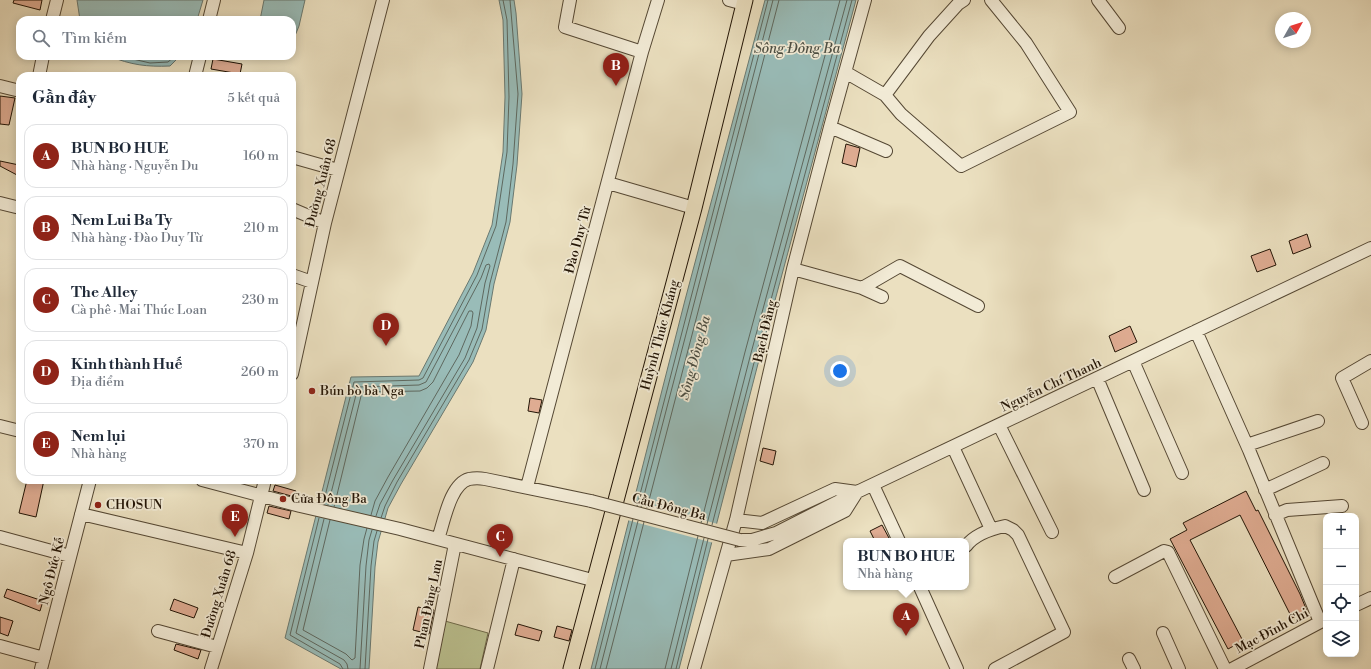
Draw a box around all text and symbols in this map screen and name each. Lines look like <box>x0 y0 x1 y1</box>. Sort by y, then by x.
north arrow <box>1275 12 1311 48</box>
search box <box>16 16 296 60</box>
icon: search <box>30 27 52 49</box>
text: Tìm kiếm <box>62 29 127 48</box>
water label: Sông Đông Ba <box>754 40 841 58</box>
pin: B <box>603 53 629 86</box>
text: Gần đây <box>32 87 96 109</box>
text: 5 kết quả <box>228 90 280 106</box>
street label: Đường Xuân 68 <box>302 137 340 229</box>
text: BUN BO HUE <box>71 139 168 158</box>
text: A <box>41 148 51 164</box>
text: 160 m <box>243 148 279 164</box>
text: Nhà hàng · Nguyễn Du <box>71 158 198 174</box>
street label: Đào Duy Từ <box>561 204 595 275</box>
text: Nem Lui Ba Ty <box>71 211 172 230</box>
text: B <box>41 220 51 236</box>
text: 210 m <box>244 220 279 236</box>
text: Nhà hàng · Đào Duy Từ <box>71 230 203 246</box>
street label: Huỳnh Thúc Kháng <box>638 278 683 392</box>
text: The Alley <box>71 283 138 302</box>
text: C <box>41 292 51 308</box>
text: 230 m <box>242 292 279 308</box>
street label: Bạch Đằng <box>750 298 780 365</box>
text: Cà phê · Mai Thúc Loan <box>71 302 207 318</box>
pin: D <box>373 313 399 346</box>
water label: Sông Đông Ba <box>675 314 715 402</box>
text: Kinh thành Huế <box>71 355 183 374</box>
street label: Nguyễn Chí Thanh <box>998 355 1104 415</box>
your location <box>830 361 850 381</box>
text: D <box>41 364 51 380</box>
text: 260 m <box>241 364 279 380</box>
text: Địa điểm <box>71 374 124 390</box>
place label: Bún bò bà Nga <box>319 383 404 399</box>
marker: Bún bò bà Nga <box>307 386 317 396</box>
text: Nem lụi <box>71 427 126 446</box>
text: E <box>41 436 51 452</box>
text: 370 m <box>243 436 279 452</box>
text: Nhà hàng <box>71 446 126 462</box>
street label: Cầu Đông Ba <box>630 490 708 524</box>
place label: Cửa Đông Ba <box>291 491 367 507</box>
marker: Cửa Đông Ba <box>278 494 288 504</box>
place label: CHOSUN <box>106 497 163 513</box>
marker: CHOSUN <box>93 500 103 510</box>
pin: E <box>222 504 248 537</box>
map controls <box>1323 513 1359 657</box>
button: + <box>1323 513 1359 549</box>
pin: C <box>487 524 513 557</box>
street label: Ngô Đức Kế <box>36 535 68 606</box>
popup <box>843 538 969 590</box>
text: BUN BO HUE <box>857 547 955 566</box>
street label: Đường Xuân 68 <box>198 548 240 640</box>
button: − <box>1323 549 1359 585</box>
street label: Phan Đăng Lưu <box>412 557 446 650</box>
text: Nhà hàng <box>857 566 913 582</box>
button: locate <box>1323 585 1359 621</box>
pin: A <box>893 603 919 636</box>
street label: Mạc Đĩnh Chi <box>1233 605 1311 657</box>
button: layers <box>1323 621 1359 657</box>

